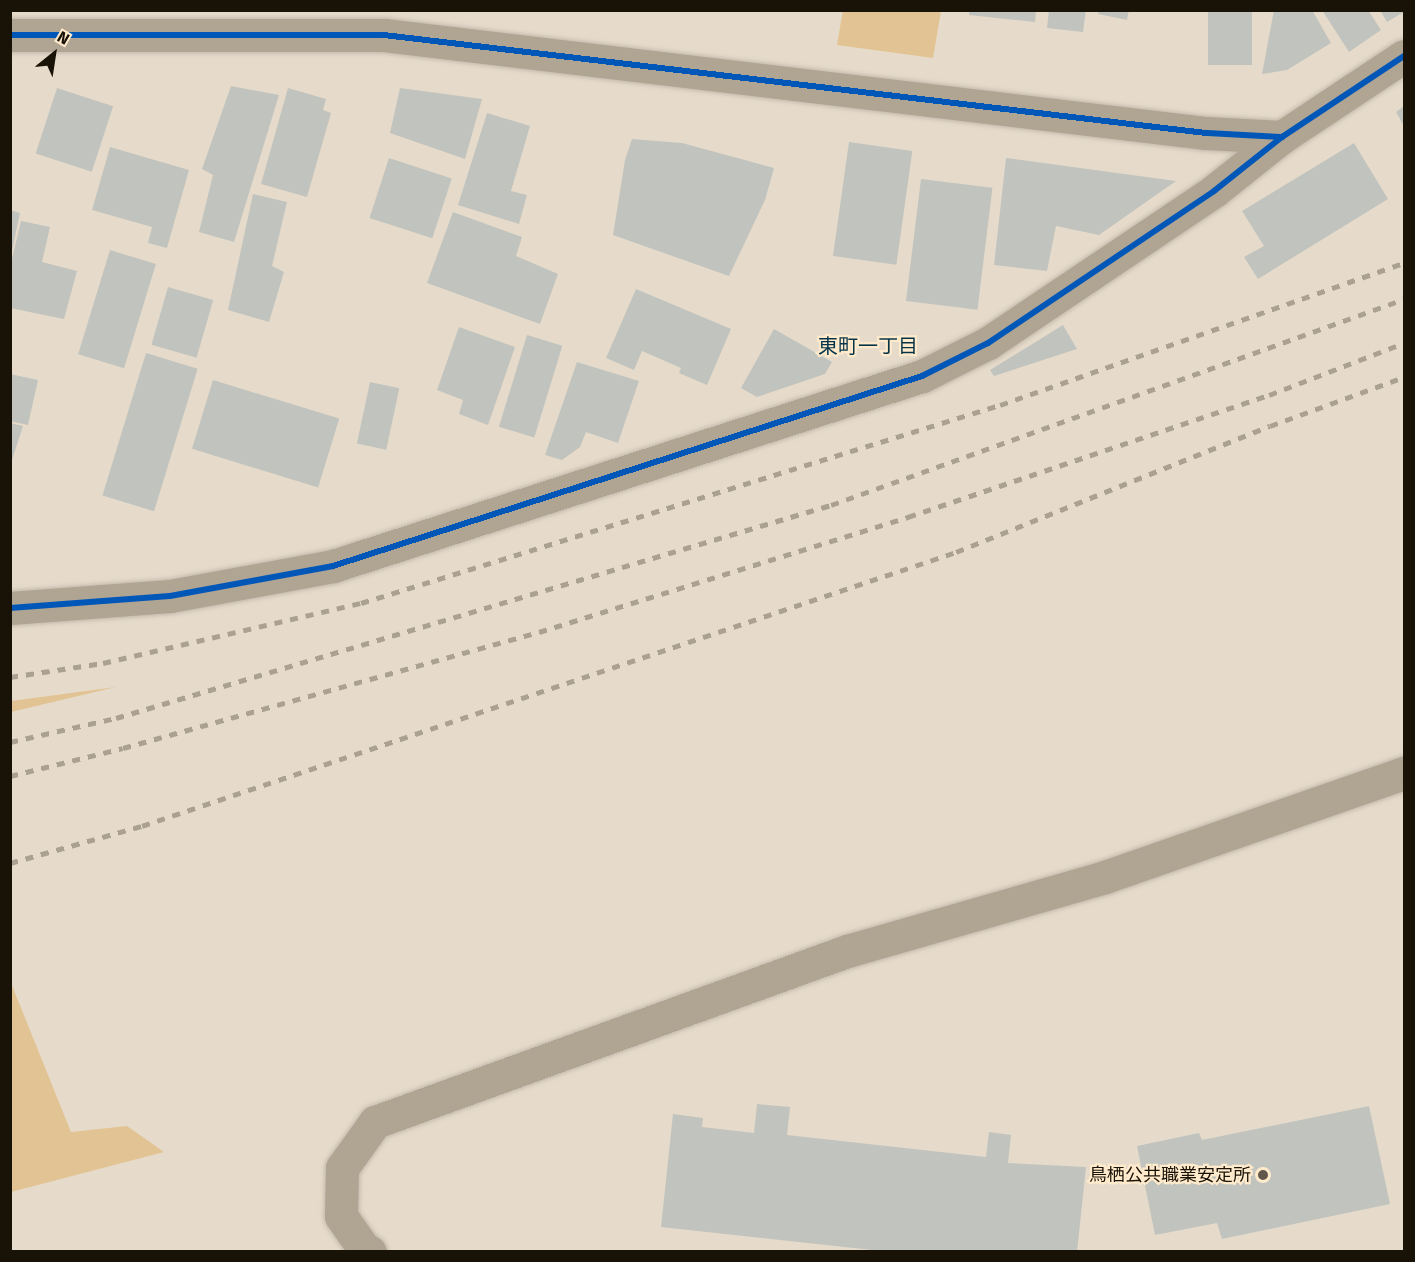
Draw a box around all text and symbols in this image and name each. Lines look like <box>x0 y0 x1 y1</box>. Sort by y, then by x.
north arrow <box>24 24 84 84</box>
text: N <box>54 27 73 49</box>
district label: 東町一丁目 <box>818 334 918 358</box>
place label: 鳥栖公共職業安定所 <box>1089 1164 1251 1186</box>
marker: 鳥栖公共職業安定所 <box>1256 1168 1270 1182</box>

